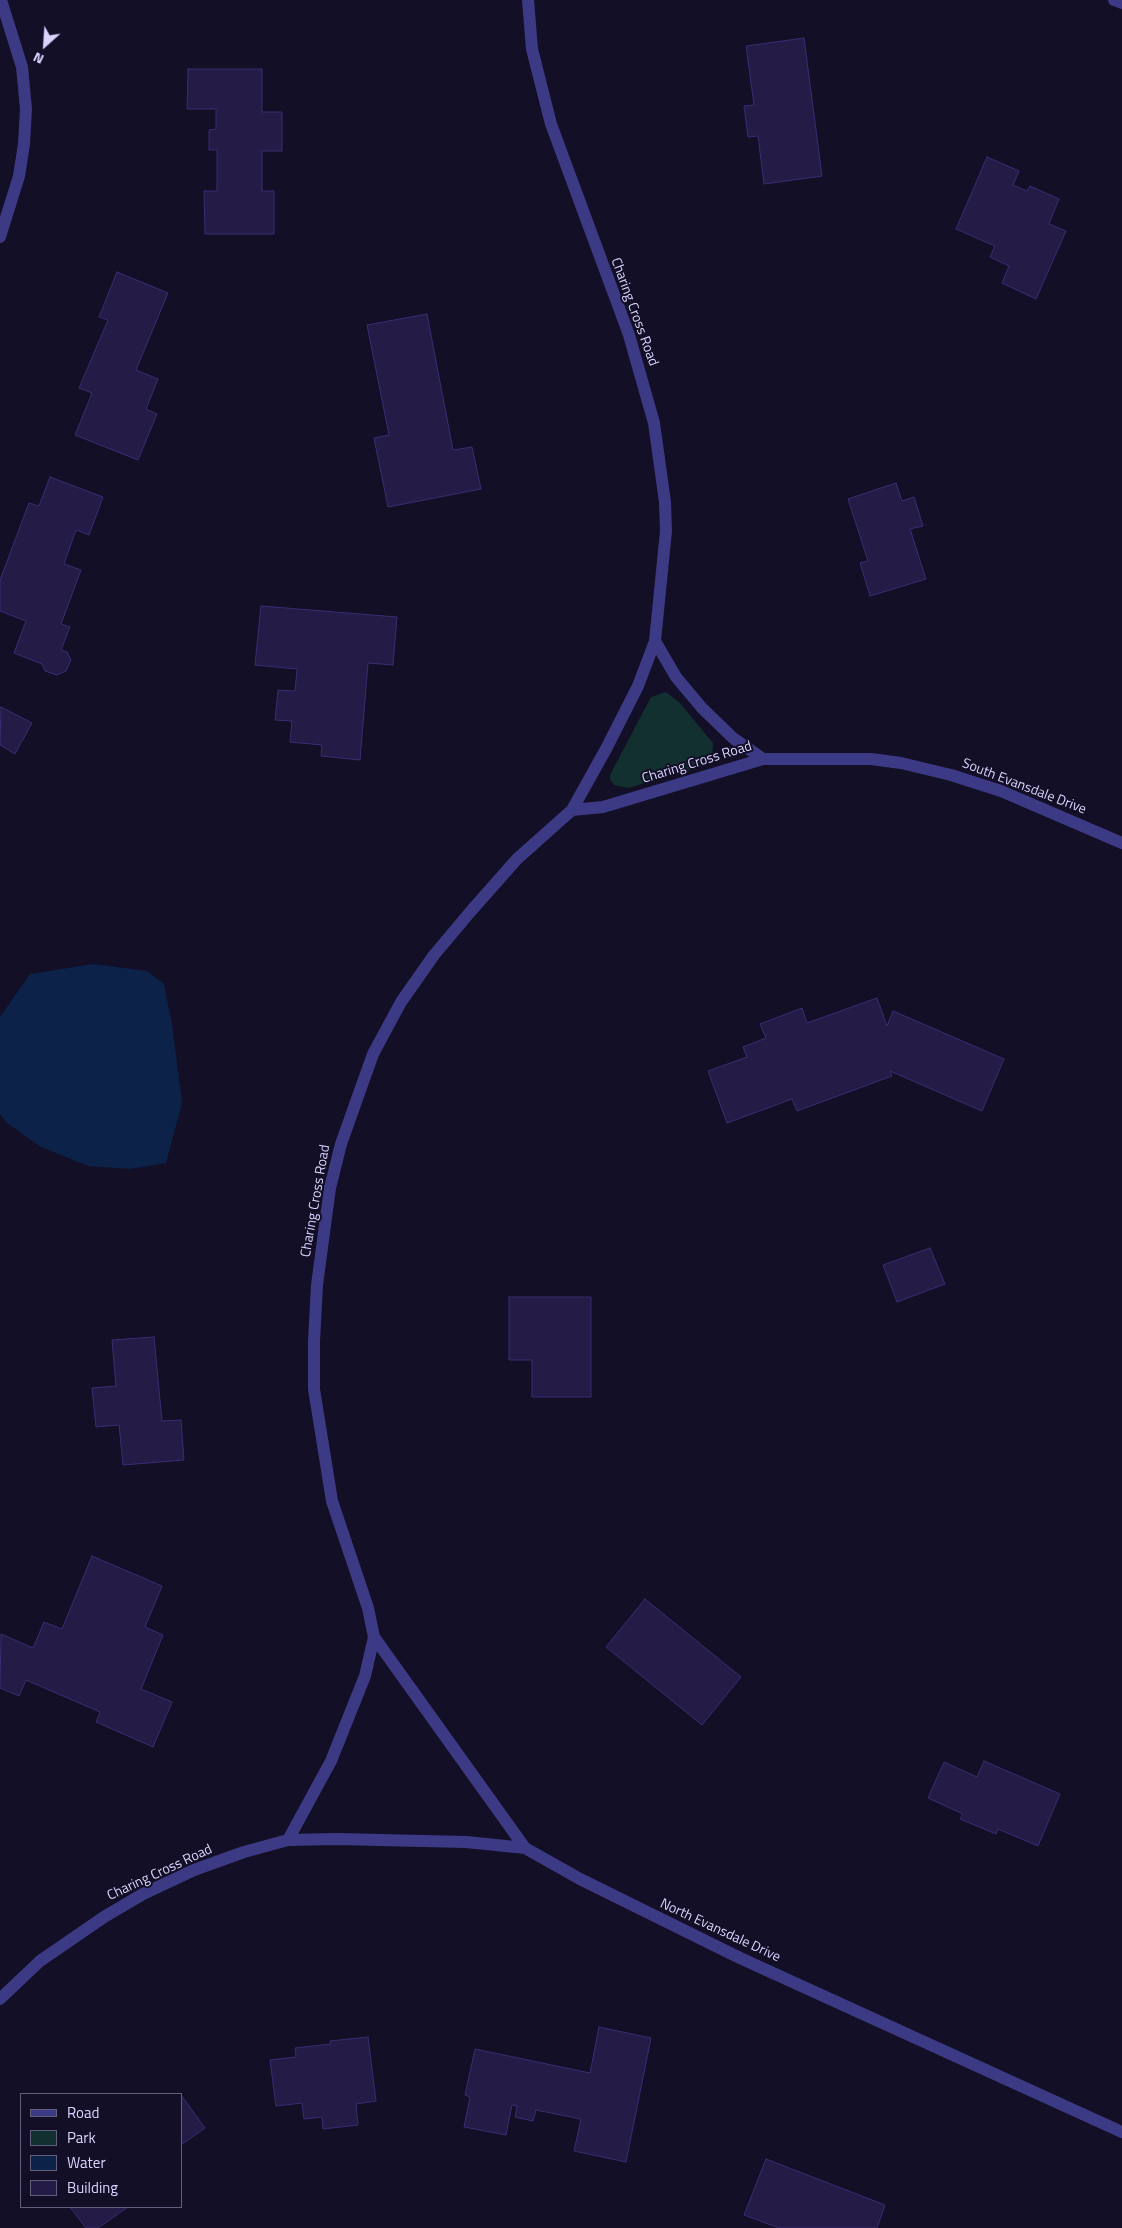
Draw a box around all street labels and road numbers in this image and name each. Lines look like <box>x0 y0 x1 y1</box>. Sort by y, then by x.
street label: Charing Cross Road <box>607 256 661 368</box>
street label: Charing Cross Road <box>640 738 754 788</box>
street label: South Evansdale Drive <box>960 756 1088 818</box>
street label: Charing Cross Road <box>298 1143 334 1259</box>
street label: Charing Cross Road <box>105 1841 215 1905</box>
street label: North Evansdale Drive <box>657 1896 783 1966</box>

